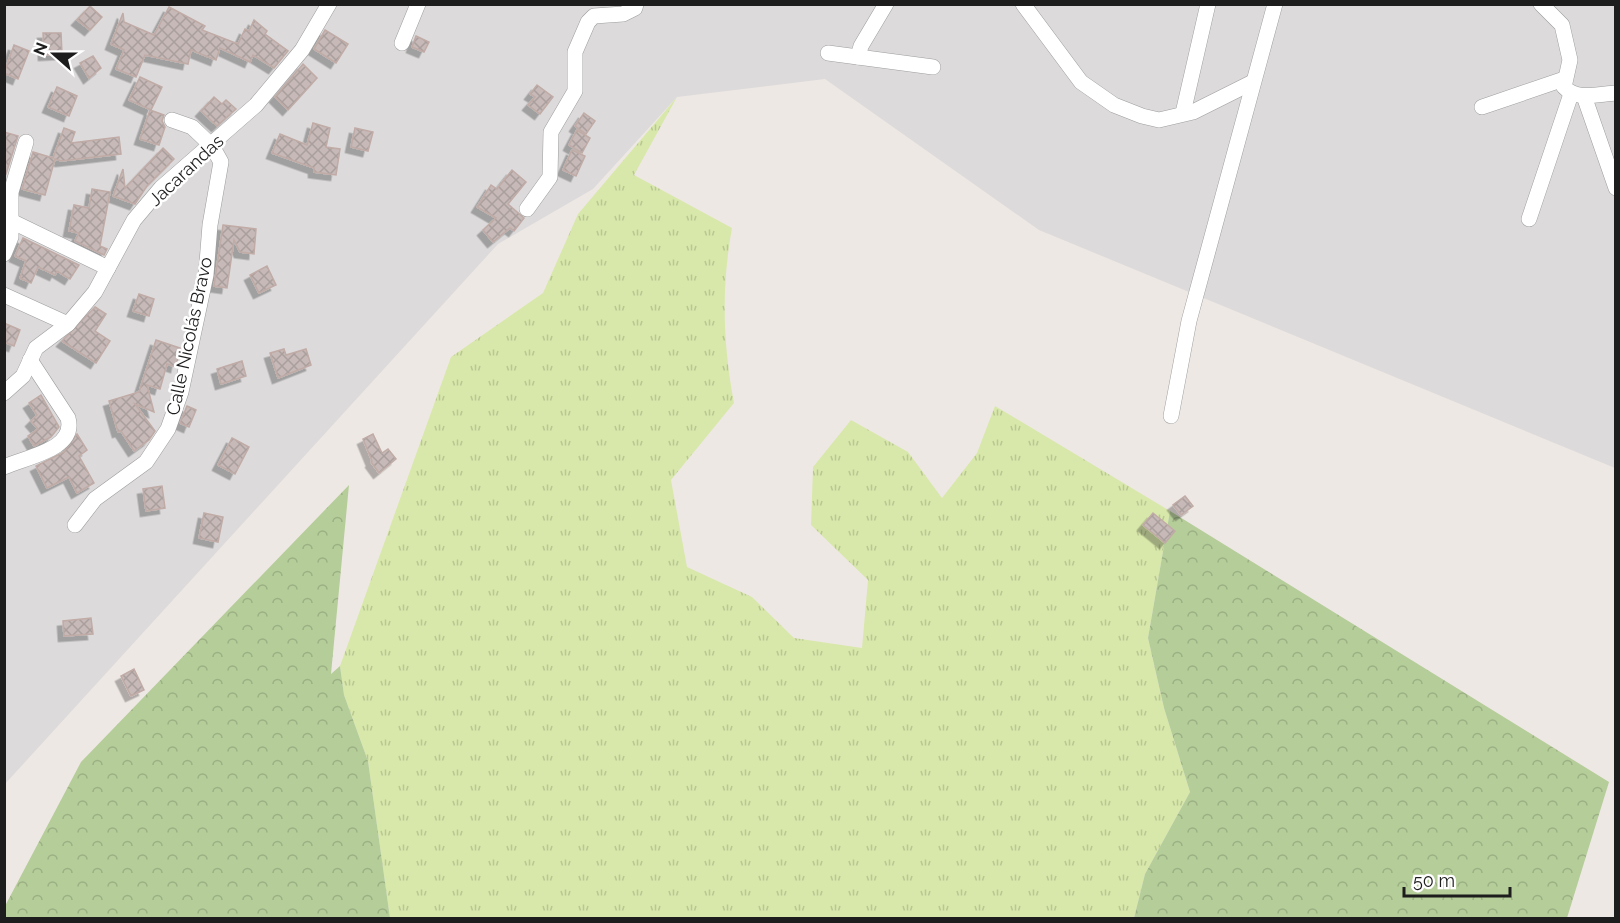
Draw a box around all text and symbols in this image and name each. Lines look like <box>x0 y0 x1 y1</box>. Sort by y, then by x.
north arrow <box>24 24 84 84</box>
text: N <box>29 40 52 58</box>
street label: Jacarandas <box>144 130 228 210</box>
street label: Calle Nicolás Bravo <box>162 255 216 417</box>
scale bar <box>1404 860 1510 898</box>
text: 50 m <box>1413 870 1455 891</box>

